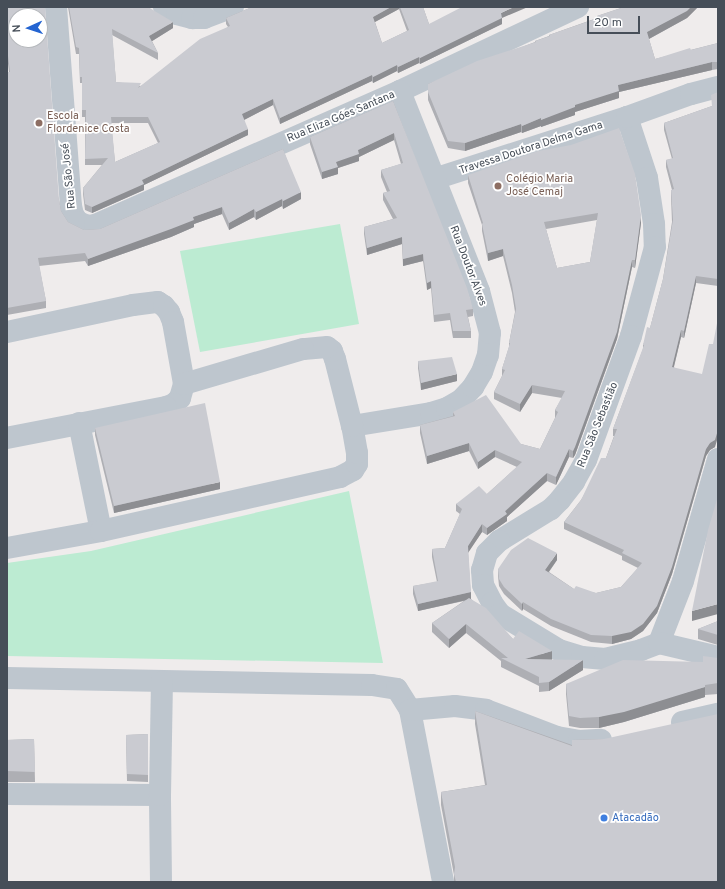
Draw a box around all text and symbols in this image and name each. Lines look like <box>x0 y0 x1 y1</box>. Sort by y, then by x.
north arrow <box>8 8 48 48</box>
scale bar <box>589 8 642 34</box>
text: 20 m <box>594 15 622 31</box>
text: N <box>10 24 24 33</box>
street label: Rua Eliza Góes Santana <box>285 88 397 146</box>
place label: Escola Flordenice Costa <box>47 110 130 136</box>
marker: Escola Flordenice Costa <box>34 118 44 128</box>
street label: Travessa Doutora Delma Gama <box>458 119 604 177</box>
street label: Rua São José <box>59 143 79 209</box>
place label: Colégio Maria José Cemaj <box>506 173 573 199</box>
marker: Colégio Maria José Cemaj <box>493 181 503 191</box>
street label: Rua Doutor Alves <box>447 224 489 308</box>
street label: Rua São Sebastião <box>575 380 621 470</box>
place label: Atacadão <box>612 811 659 825</box>
marker: Atacadão <box>599 813 609 823</box>

